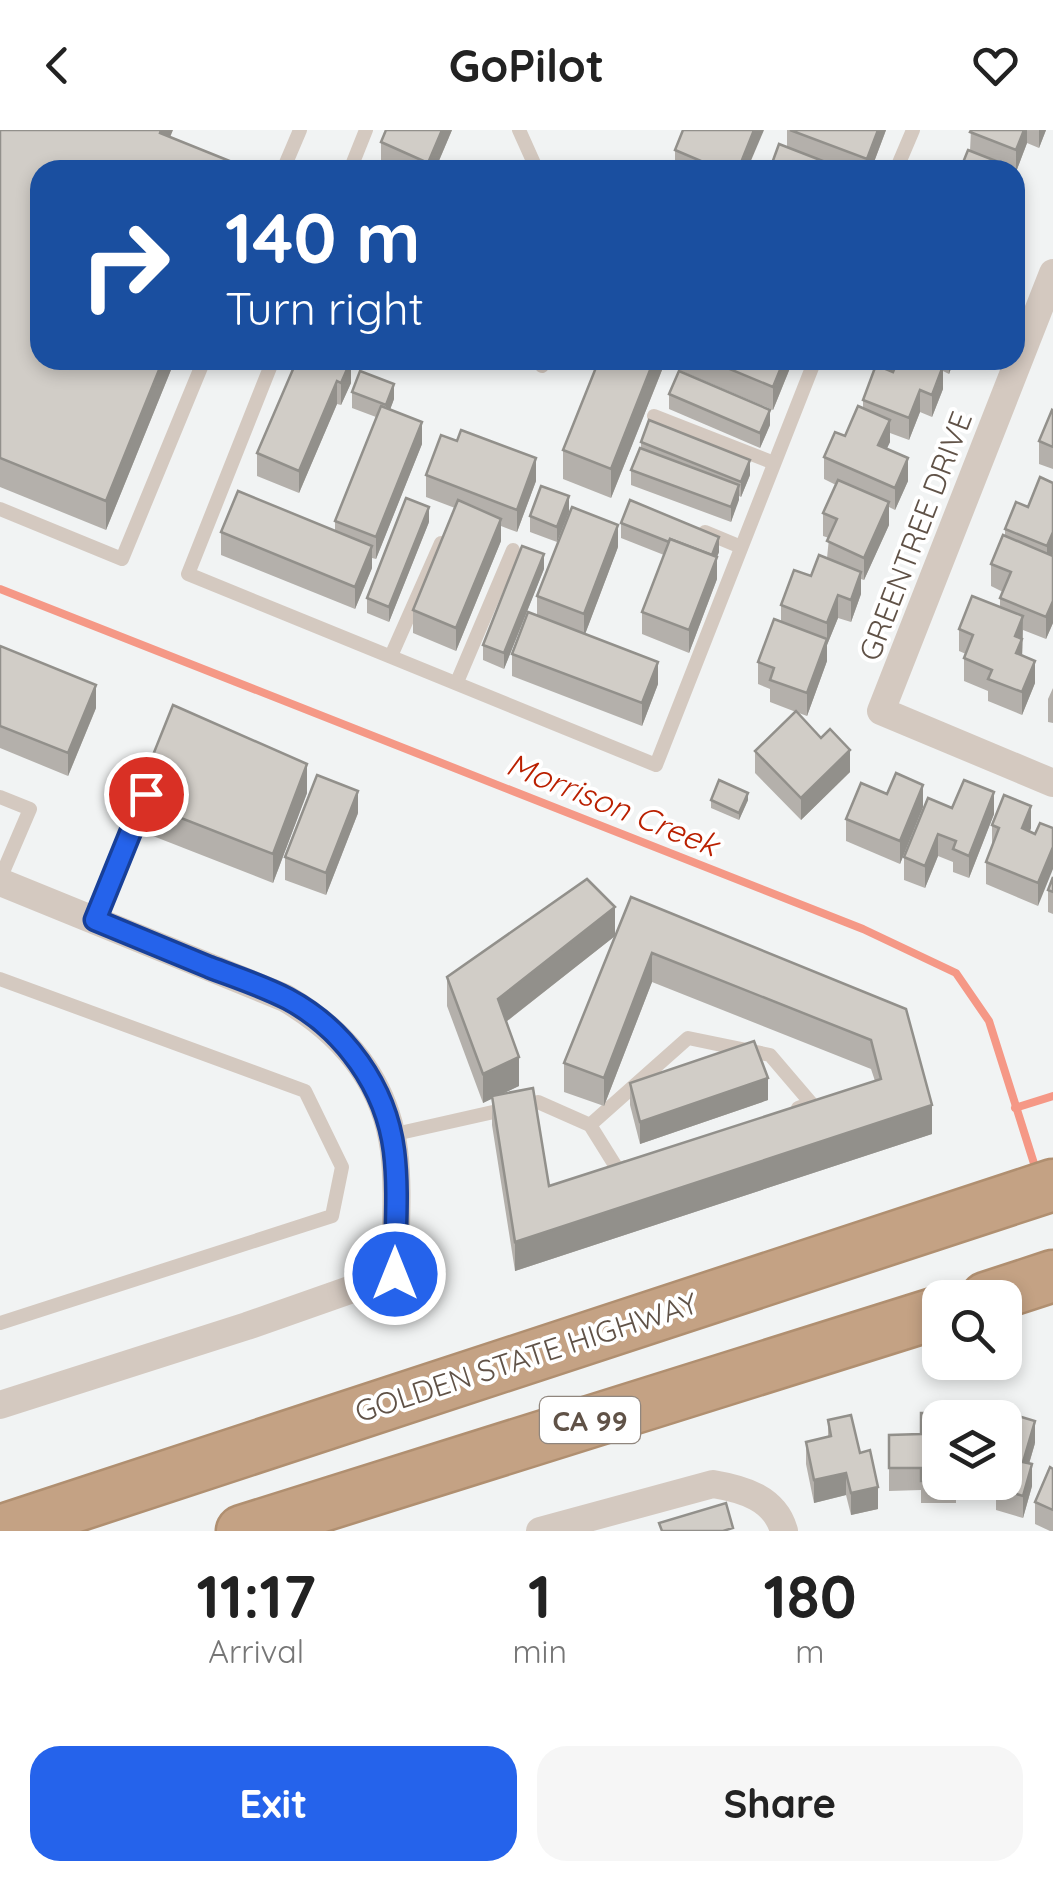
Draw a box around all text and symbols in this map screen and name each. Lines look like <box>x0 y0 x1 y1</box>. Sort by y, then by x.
text: GoPilot <box>449 37 604 93</box>
icon: back <box>30 38 85 93</box>
icon: heart <box>968 38 1023 93</box>
text: 140 m <box>225 193 421 281</box>
icon: right <box>60 200 190 330</box>
text: Turn right <box>225 280 424 336</box>
street label: GREENTREE DRIVE <box>850 406 980 666</box>
water label: Morrison Creek <box>501 743 727 866</box>
pin <box>104 752 189 837</box>
icon: arrive <box>119 767 174 822</box>
position arrow <box>343 1222 447 1326</box>
map controls <box>922 1280 1022 1500</box>
button: search <box>922 1280 1022 1380</box>
street label: GOLDEN STATE HIGHWAY <box>350 1284 702 1430</box>
road number: CA 99 <box>540 1397 640 1443</box>
button: layers <box>922 1400 1022 1500</box>
text: 11:17 <box>197 1558 316 1633</box>
text: 1 <box>528 1558 551 1633</box>
text: 180 <box>763 1558 856 1633</box>
text: Arrival <box>208 1631 304 1671</box>
text: min <box>512 1631 567 1671</box>
text: m <box>795 1631 825 1671</box>
button: Exit <box>30 1746 517 1861</box>
button: Share <box>537 1746 1023 1861</box>

